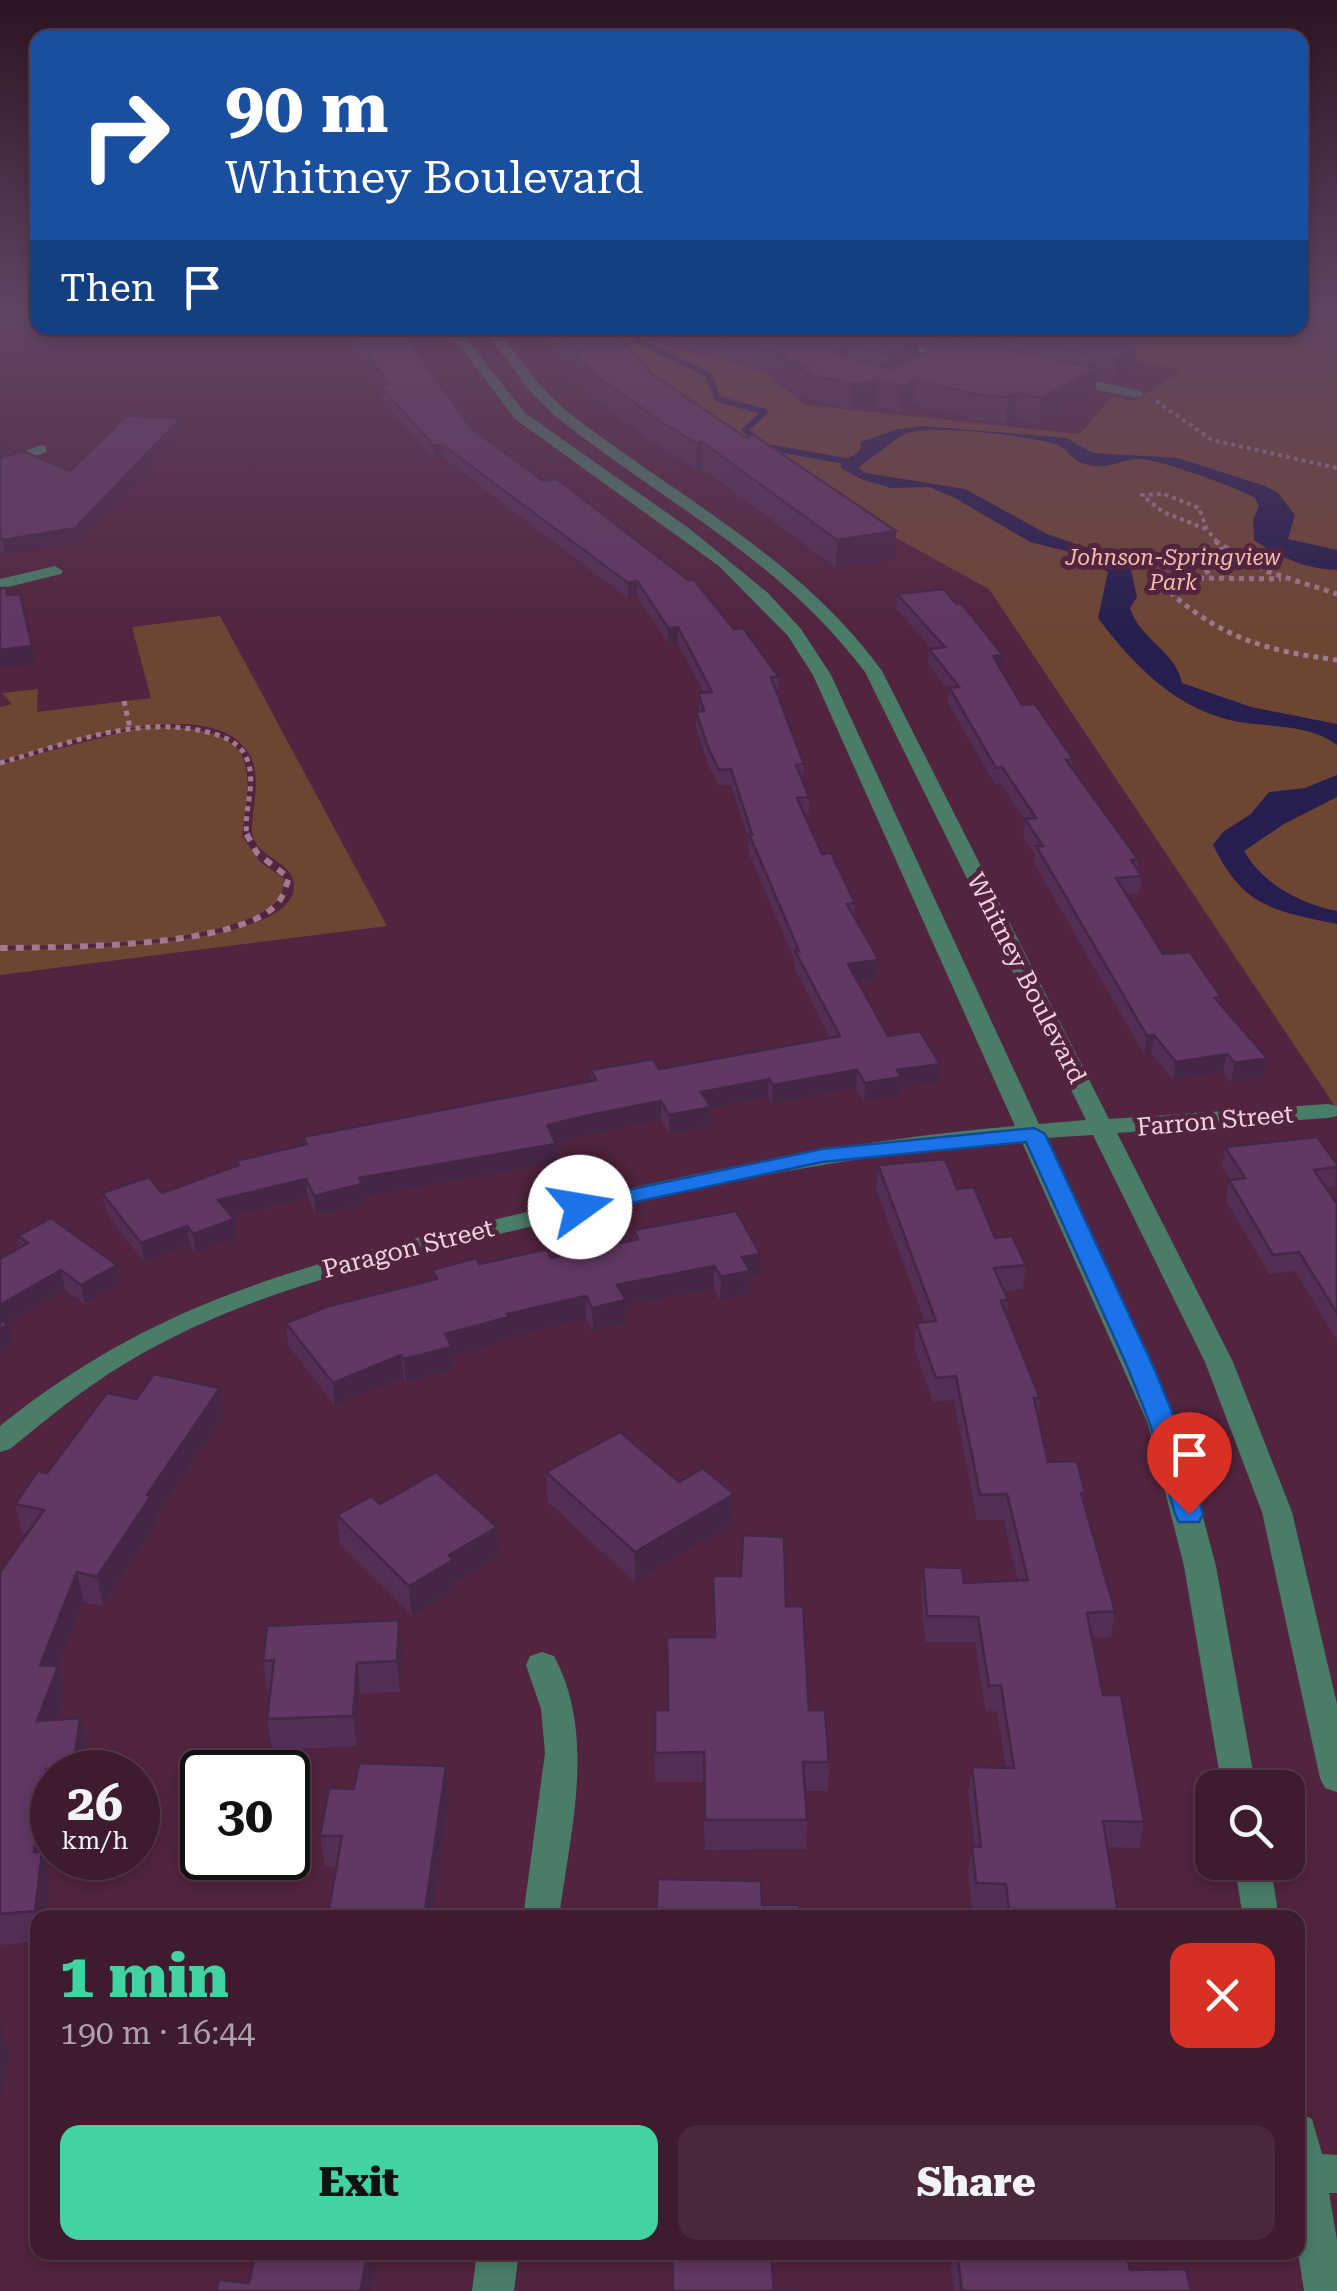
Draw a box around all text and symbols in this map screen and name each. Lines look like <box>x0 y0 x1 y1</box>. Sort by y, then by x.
text: 90 m <box>225 67 389 149</box>
icon: right <box>60 70 190 200</box>
text: Whitney Boulevard <box>225 151 643 204</box>
icon: arrive <box>175 260 230 315</box>
text: Then <box>60 266 155 310</box>
park label: Johnson-Springview Park <box>1064 545 1281 595</box>
street label: Whitney Boulevard <box>961 868 1092 1088</box>
street label: Farron Street <box>1136 1099 1295 1142</box>
position arrow <box>528 1155 632 1259</box>
street label: Paragon Street <box>319 1213 497 1284</box>
pin <box>1147 1412 1232 1515</box>
icon: arrive <box>1162 1427 1217 1482</box>
speed limit sign: 30 <box>180 1750 310 1880</box>
map controls <box>1195 1770 1305 1880</box>
button: search <box>1195 1770 1305 1880</box>
text: 26 <box>67 1774 123 1832</box>
text: km/h <box>62 1826 128 1855</box>
text: 1 min <box>60 1941 229 2012</box>
button: close <box>1170 1943 1275 2048</box>
text: 190 m · 16:44 <box>60 2014 255 2052</box>
button: Exit <box>60 2125 658 2240</box>
button: Share <box>678 2125 1275 2240</box>

